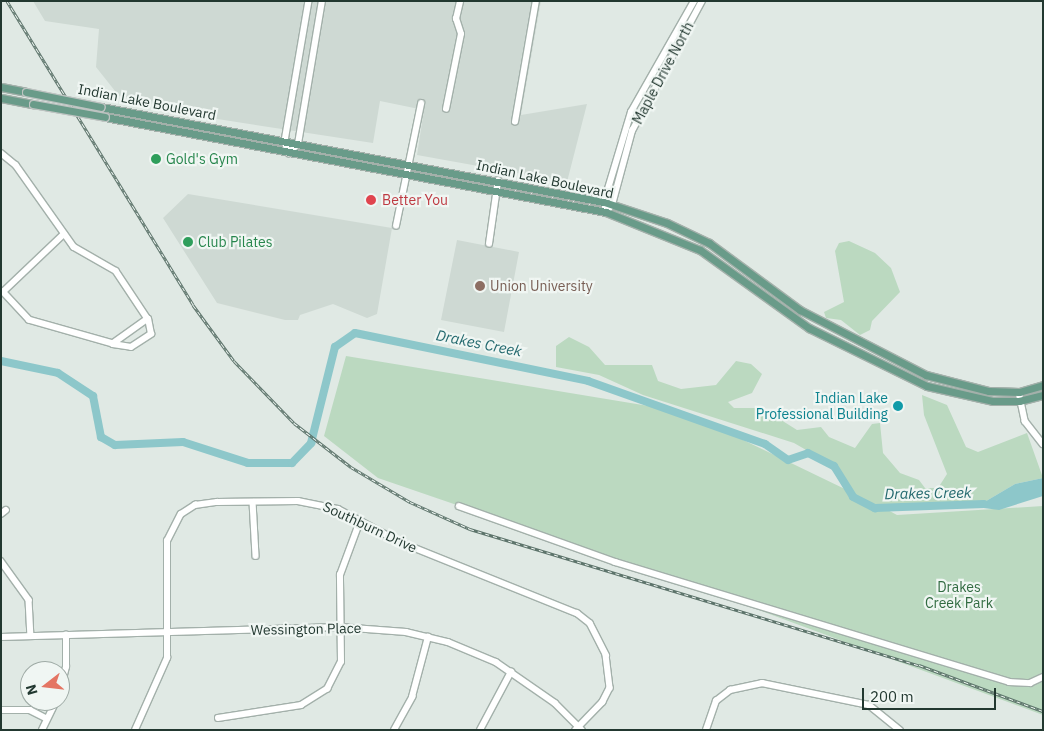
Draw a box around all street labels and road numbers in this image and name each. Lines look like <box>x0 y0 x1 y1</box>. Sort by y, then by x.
street label: Maple Drive North <box>629 19 697 127</box>
street label: Indian Lake Boulevard <box>77 80 217 124</box>
street label: Indian Lake Boulevard <box>475 156 615 202</box>
street label: Southburn Drive <box>320 498 420 556</box>
street label: Wessington Place <box>251 620 361 638</box>

